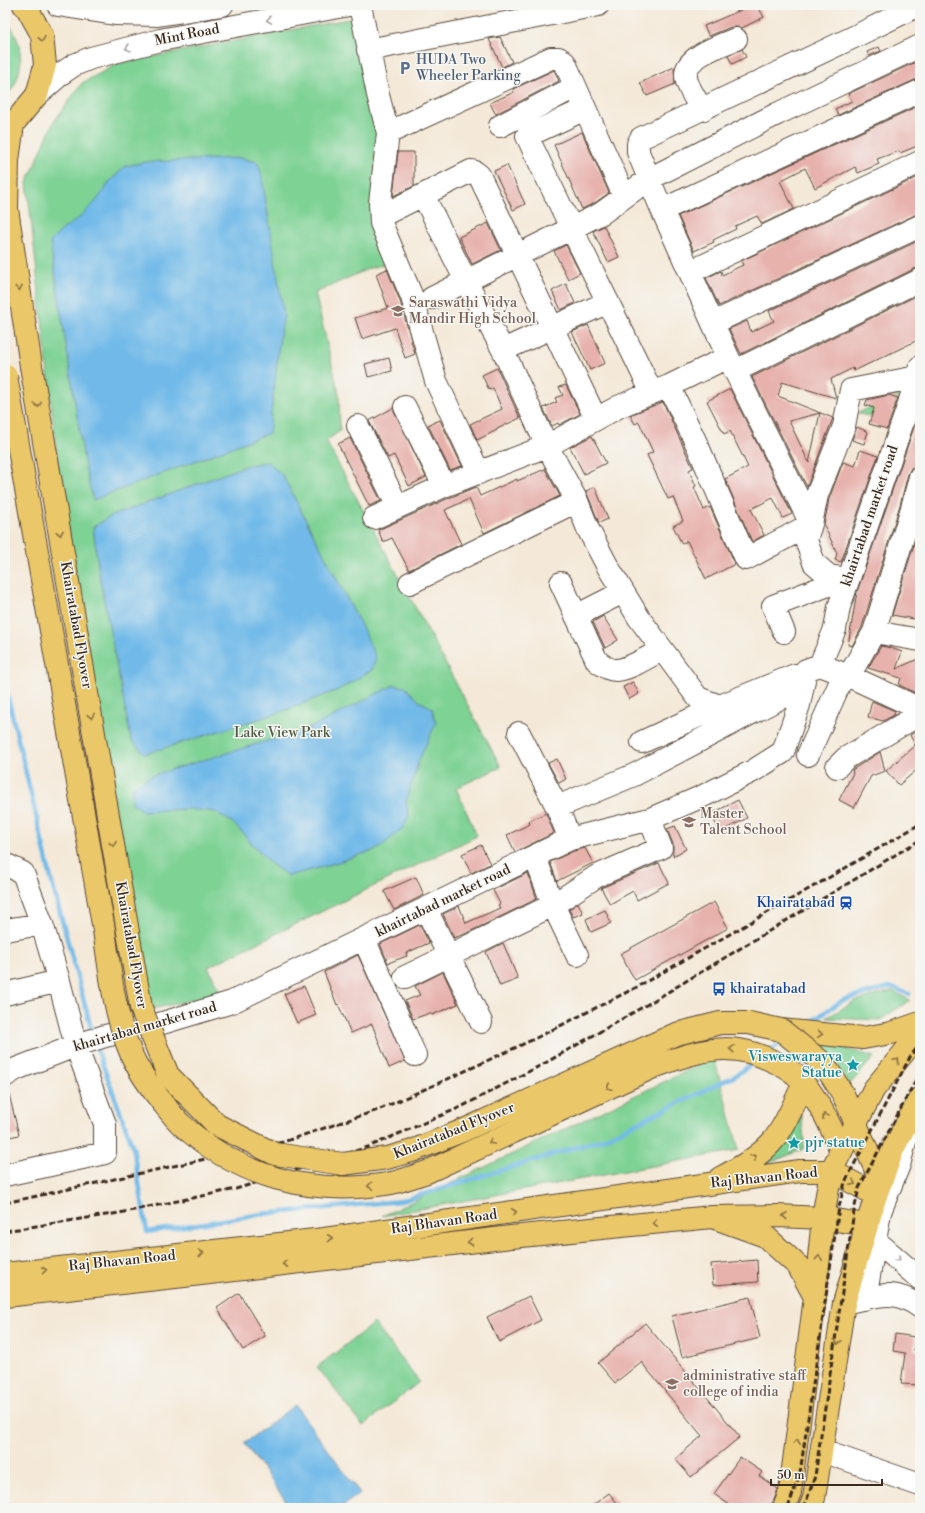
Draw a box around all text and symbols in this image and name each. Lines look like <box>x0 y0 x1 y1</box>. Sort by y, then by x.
one-way arrow <box>266 15 273 23</box>
street label: Mint Road <box>153 20 221 50</box>
one-way arrow <box>37 36 45 42</box>
one-way arrow <box>125 43 132 52</box>
place label: HUDA Two Wheeler Parking <box>415 51 521 85</box>
parking icon: HUDA Two Wheeler Parking <box>397 60 413 76</box>
one-way arrow <box>14 285 23 291</box>
place label: Saraswathi Vidya Mandir High School <box>409 294 536 328</box>
school or university icon: Saraswathi Vidya Mandir High School <box>390 303 406 319</box>
one-way arrow <box>33 402 41 408</box>
street label: khairtabad market road <box>837 443 903 589</box>
one-way arrow <box>55 530 63 536</box>
street label: Khairatabad Flyover <box>56 560 96 690</box>
one-way arrow <box>86 713 95 719</box>
park label: Lake View Park <box>234 724 331 742</box>
place label: Master Talent School <box>700 805 787 839</box>
school or university icon: Master Talent School <box>681 814 697 830</box>
one-way arrow <box>108 841 117 847</box>
street label: khairtabad market road <box>373 860 514 942</box>
street label: Khairatabad Flyover <box>111 880 151 1010</box>
place label: Khairatabad <box>756 894 835 912</box>
station icon: Khairatabad <box>838 895 854 911</box>
place label: khairatabad <box>730 980 806 998</box>
bus stop icon: khairatabad <box>711 981 727 997</box>
street label: khairtabad market road <box>71 998 219 1056</box>
one-way arrow <box>817 1029 823 1038</box>
one-way arrow <box>729 1045 735 1054</box>
place label: Visweswarayya Statue <box>747 1048 843 1082</box>
place icon: Visweswarayya Statue <box>845 1057 861 1073</box>
one-way arrow <box>892 1058 899 1066</box>
one-way arrow <box>606 1082 614 1090</box>
street label: Khairatabad Flyover <box>391 1099 517 1163</box>
one-way arrow <box>822 1112 829 1120</box>
place label: pjr statue <box>805 1134 865 1152</box>
place icon: pjr statue <box>786 1135 802 1151</box>
one-way arrow <box>488 1137 496 1145</box>
one-way arrow <box>750 1155 757 1162</box>
street label: Raj Bhavan Road <box>710 1163 818 1193</box>
one-way arrow <box>849 1178 857 1186</box>
one-way arrow <box>367 1181 373 1190</box>
street label: Raj Bhavan Road <box>390 1206 498 1238</box>
one-way arrow <box>511 1208 517 1217</box>
one-way arrow <box>782 1212 788 1221</box>
one-way arrow <box>652 1218 658 1227</box>
one-way arrow <box>327 1234 333 1243</box>
one-way arrow <box>467 1237 473 1246</box>
street label: Raj Bhavan Road <box>68 1246 176 1276</box>
one-way arrow <box>198 1248 204 1257</box>
one-way arrow <box>815 1255 824 1261</box>
one-way arrow <box>893 1255 900 1262</box>
one-way arrow <box>282 1259 288 1268</box>
one-way arrow <box>41 1266 47 1275</box>
one-way arrow <box>835 1339 843 1345</box>
place label: administrative staff college of india <box>683 1367 807 1401</box>
school or university icon: administrative staff college of india <box>664 1376 680 1392</box>
one-way arrow <box>792 1439 801 1446</box>
scale bar <box>771 1461 882 1487</box>
text: 50 m <box>777 1468 805 1483</box>

